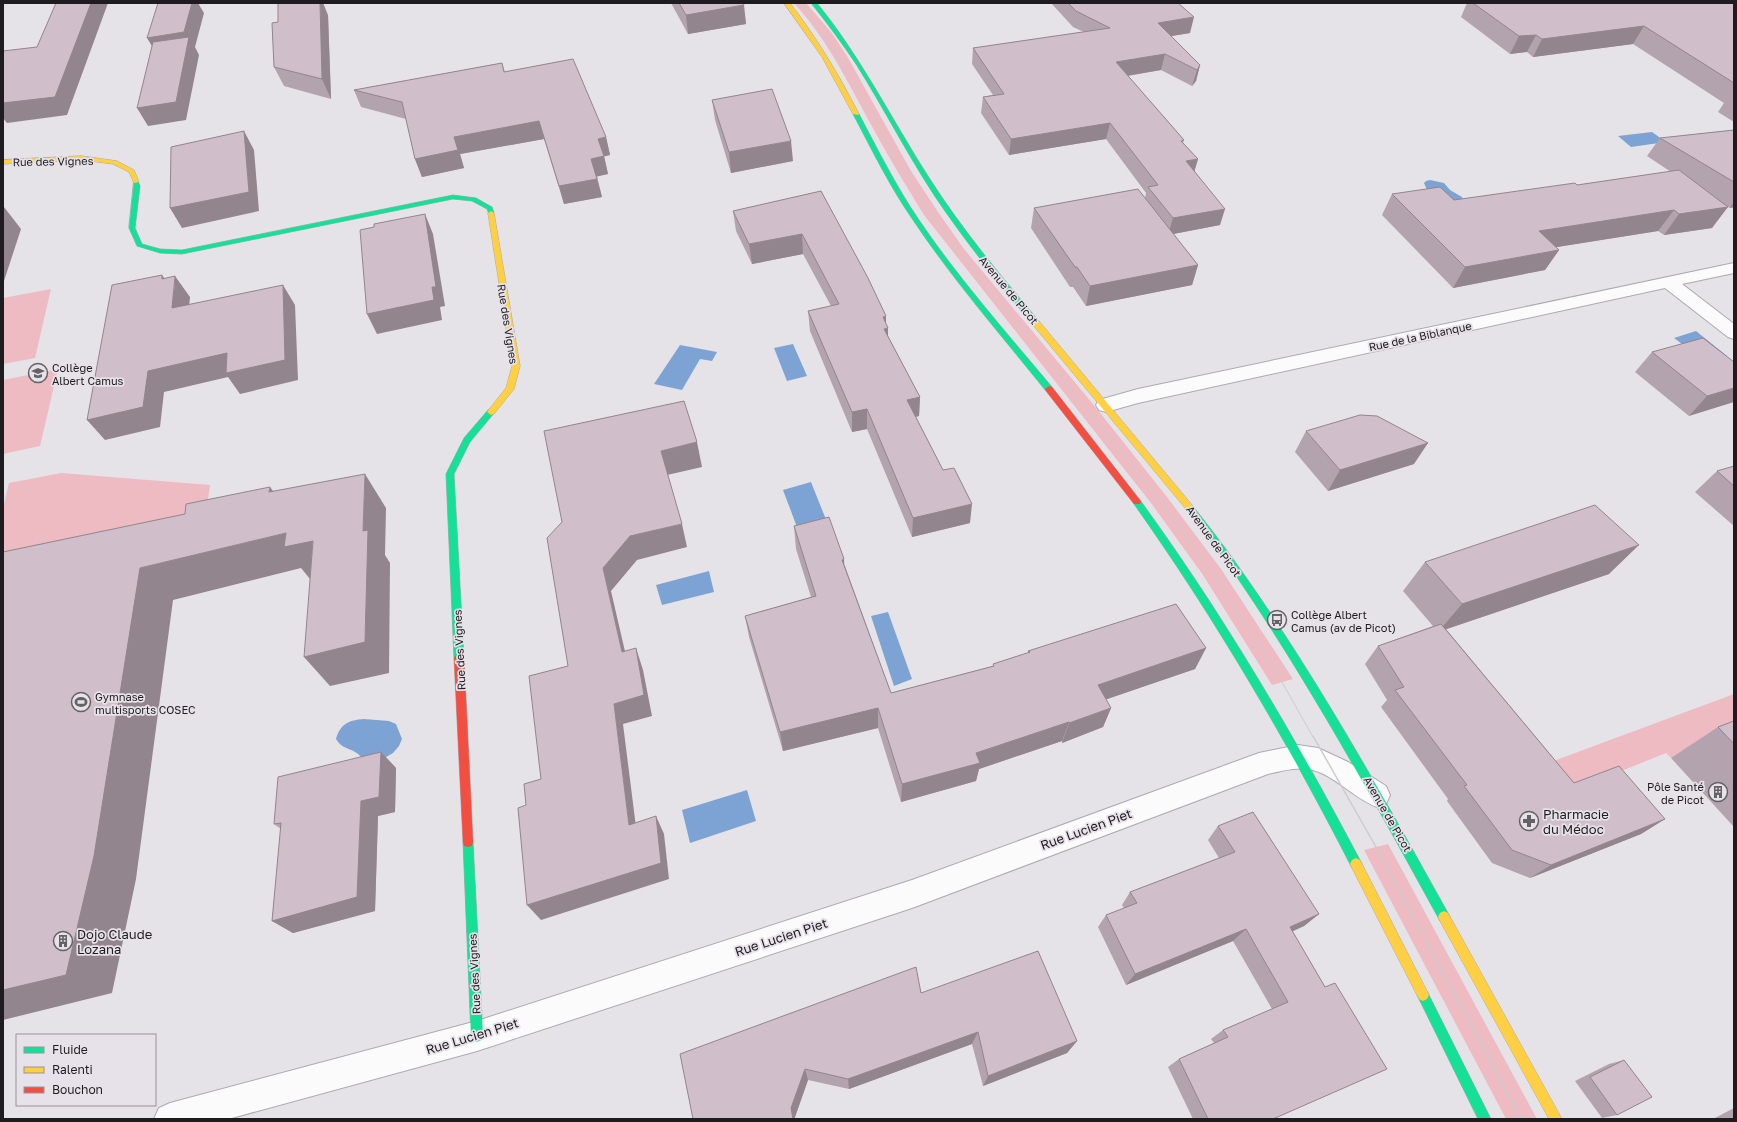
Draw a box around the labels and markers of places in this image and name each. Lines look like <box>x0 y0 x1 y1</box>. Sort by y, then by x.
place label: Collège Albert Camus <box>52 361 124 387</box>
school or university icon: Collège Albert Camus <box>27 362 49 384</box>
place label: Collège Albert Camus (av de Picot) <box>1291 608 1396 634</box>
bus stop icon: Collège Albert Camus (av de Picot) <box>1266 609 1288 631</box>
place label: Gymnase multisports COSEC <box>95 690 196 716</box>
sports icon: Gymnase multisports COSEC <box>70 691 92 713</box>
place label: Pôle Santé de Picot <box>1647 780 1704 806</box>
building icon: Pôle Santé de Picot <box>1707 781 1729 803</box>
place label: Pharmacie du Médoc <box>1543 806 1609 837</box>
pharmacy icon: Pharmacie du Médoc <box>1518 810 1540 832</box>
place label: Dojo Claude Lozana <box>77 926 152 957</box>
building icon: Dojo Claude Lozana <box>52 930 74 952</box>

